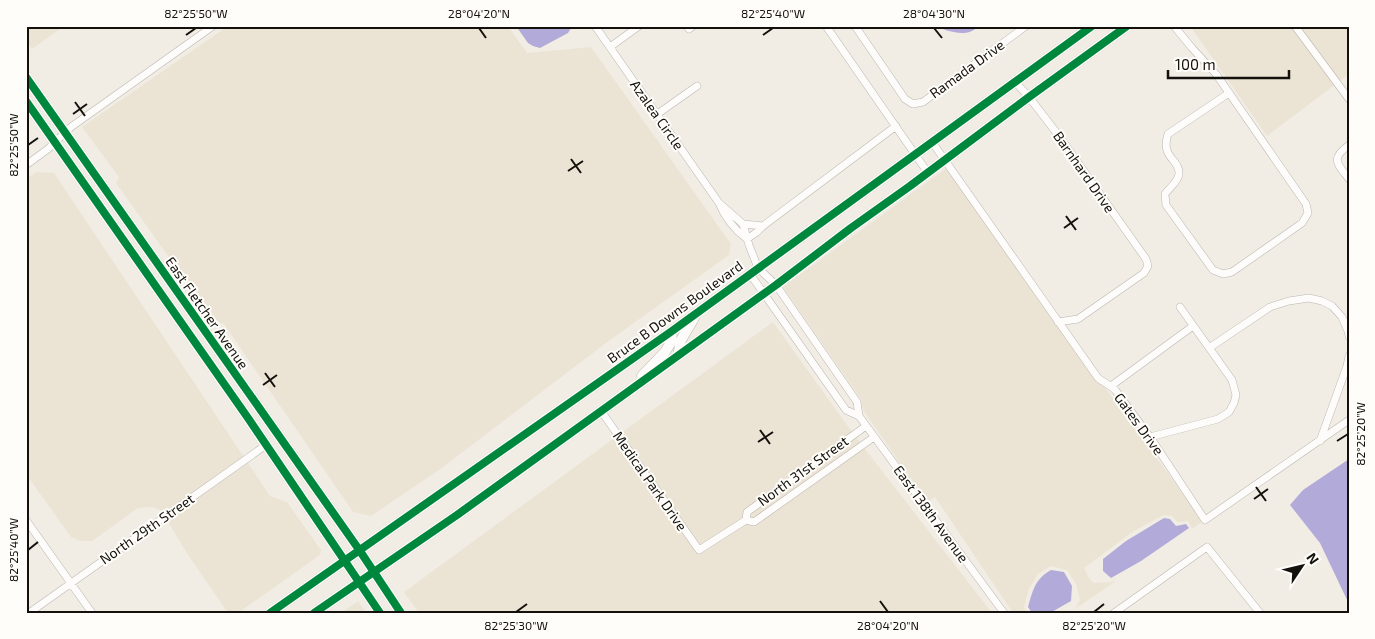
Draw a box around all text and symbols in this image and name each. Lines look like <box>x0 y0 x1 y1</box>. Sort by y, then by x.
text: 82°25'50"W <box>164 6 228 20</box>
text: 28°04'20"N <box>448 6 510 20</box>
text: 82°25'40"W <box>741 6 805 20</box>
text: 28°04'30"N <box>903 6 965 20</box>
street label: Ramada Drive <box>926 36 1007 101</box>
scale bar <box>1168 48 1289 80</box>
text: 100 m <box>1175 55 1216 73</box>
street label: Azalea Circle <box>627 76 688 153</box>
text: 82°25'50"W <box>6 113 20 177</box>
street label: Barnhard Drive <box>1050 128 1119 216</box>
street label: East Fletcher Avenue <box>162 253 253 372</box>
street label: Bruce B Downs Boulevard <box>604 257 746 366</box>
street label: Gates Drive <box>1111 389 1168 458</box>
text: 82°25'20"W <box>1353 402 1367 466</box>
street label: Medical Park Drive <box>610 428 691 534</box>
street label: North 31st Street <box>754 432 851 509</box>
street label: East 138th Avenue <box>890 462 972 566</box>
street label: North 29th Street <box>96 490 197 568</box>
text: 82°25'40"W <box>6 518 20 582</box>
north arrow <box>1278 542 1328 592</box>
text: N <box>1303 549 1323 567</box>
text: 82°25'30"W <box>484 618 548 632</box>
text: 28°04'20"N <box>857 618 919 632</box>
text: 82°25'20"W <box>1062 618 1126 632</box>

